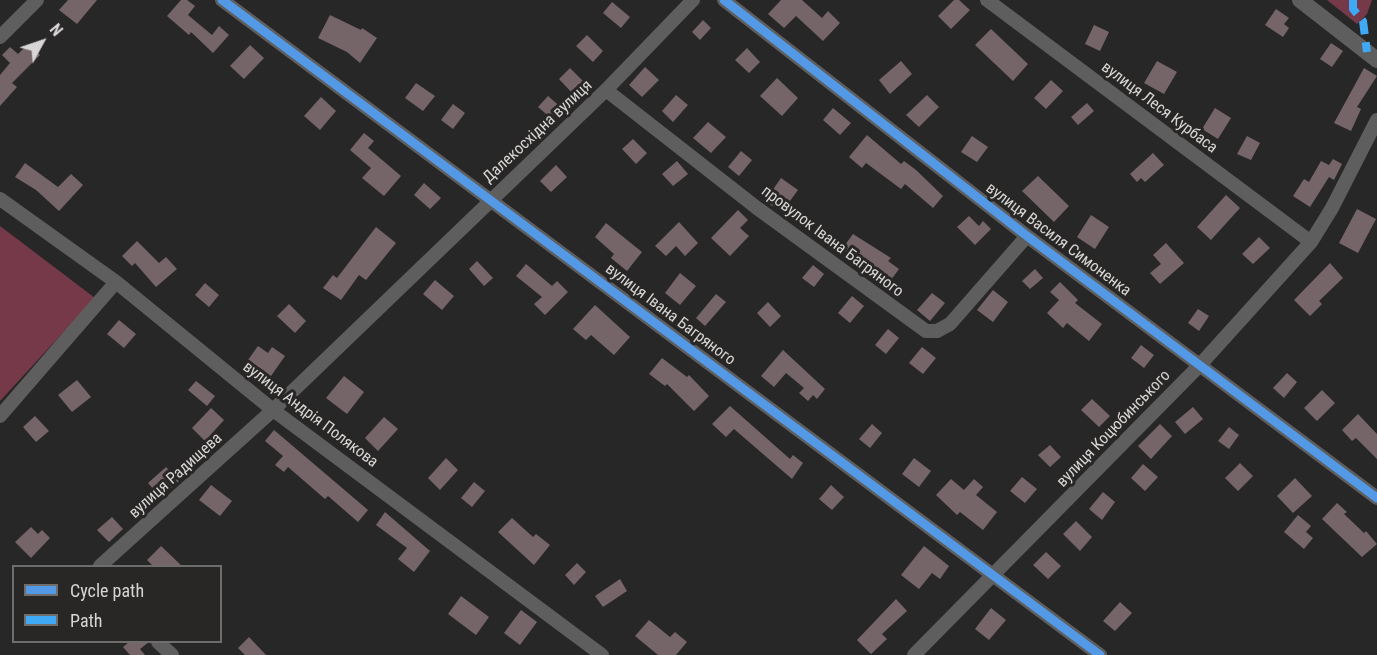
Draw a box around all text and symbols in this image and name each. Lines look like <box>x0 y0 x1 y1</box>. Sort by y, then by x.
north arrow <box>12 12 72 72</box>
text: N <box>46 20 67 40</box>
street label: вулиця Леся Курбаса <box>1097 58 1221 158</box>
street label: Далекосхідна вулиця <box>479 76 597 188</box>
street label: вулиця Василя Симоненка <box>982 179 1134 301</box>
street label: провулок Івана Багряного <box>757 182 907 302</box>
street label: вулиця Івана Багряного <box>601 260 739 370</box>
street label: вулиця Андрія Полякова <box>239 358 381 472</box>
street label: вулиця Коцюбинського <box>1053 366 1175 492</box>
street label: вулиця Радищева <box>126 429 226 523</box>
legend <box>12 565 222 643</box>
text: Cycle path <box>70 580 144 601</box>
text: Path <box>70 610 103 631</box>

